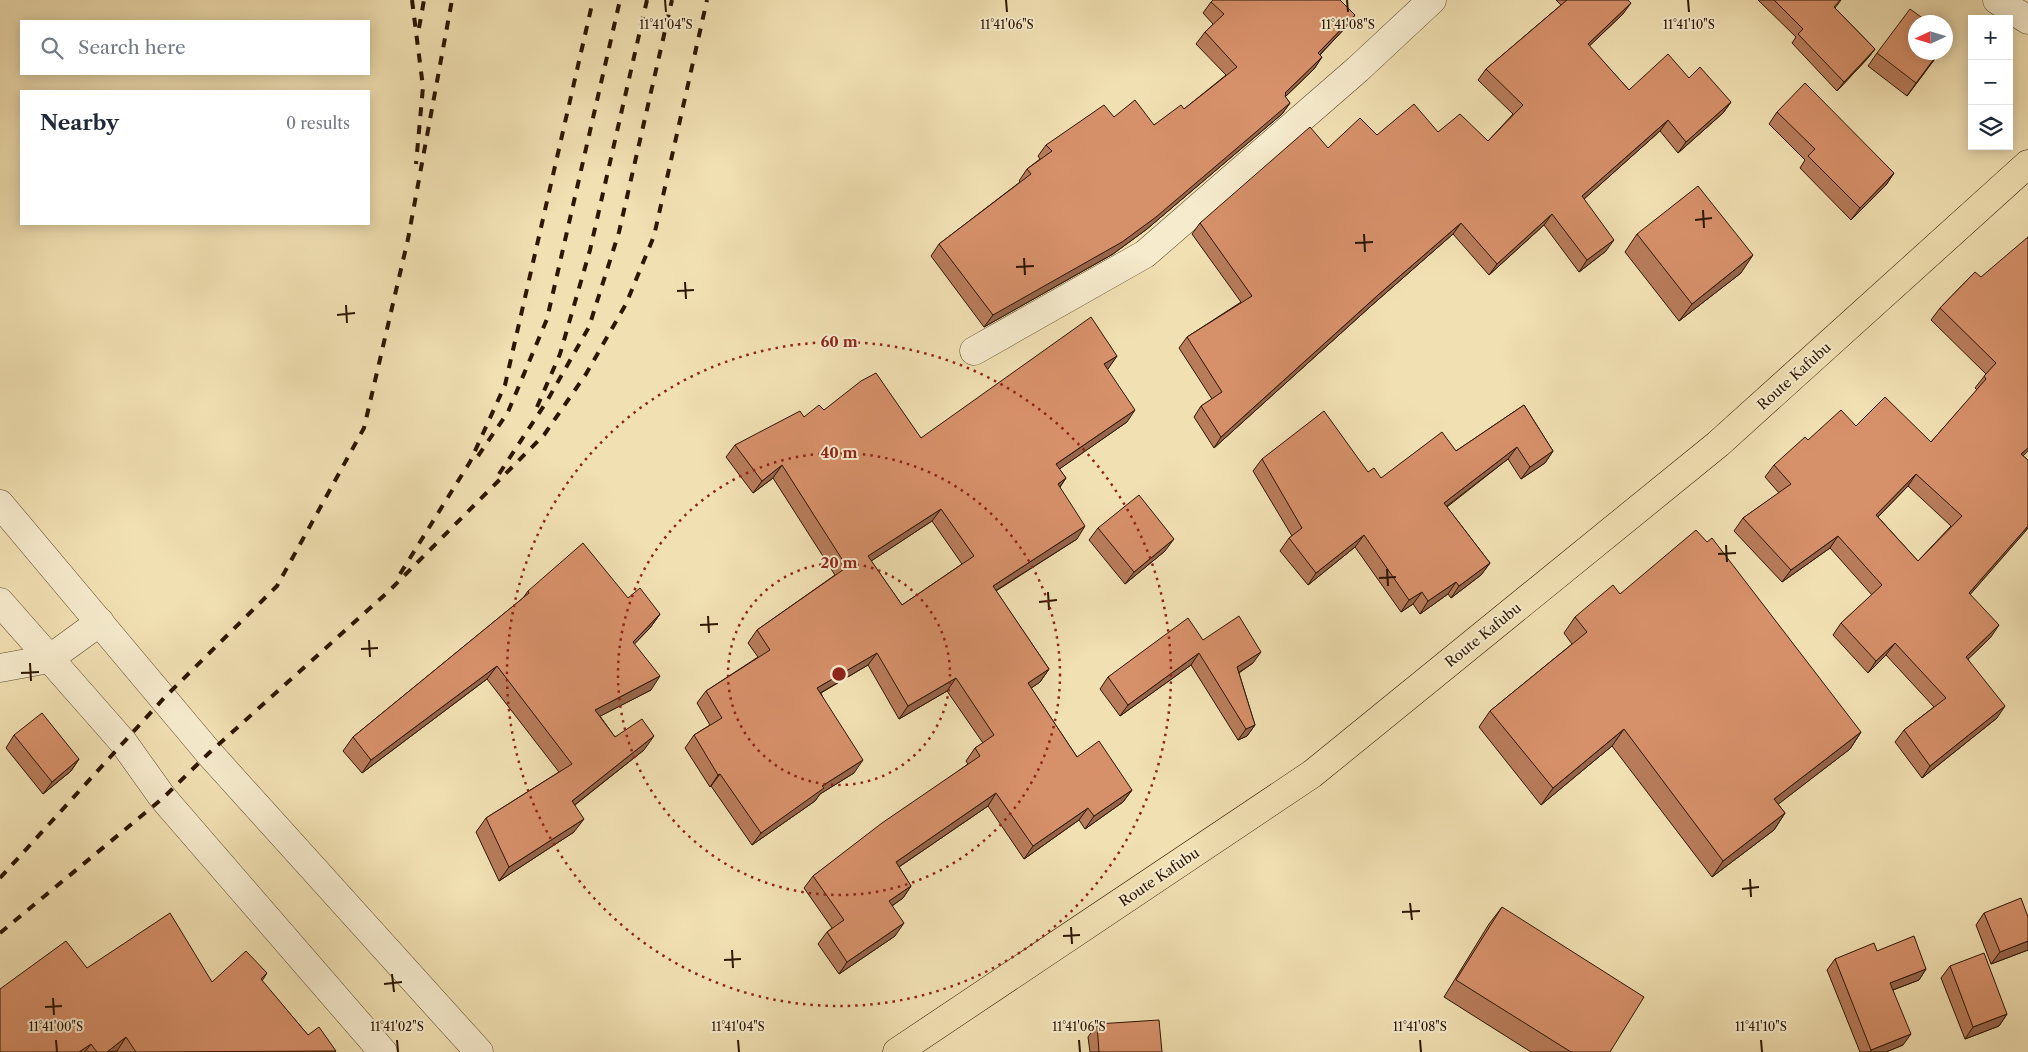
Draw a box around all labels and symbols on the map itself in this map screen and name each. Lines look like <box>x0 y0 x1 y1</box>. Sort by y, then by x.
north arrow <box>1908 15 1953 60</box>
text: 11°41'04"S <box>639 17 693 32</box>
text: 11°41'06"S <box>980 17 1034 32</box>
text: 11°41'08"S <box>1321 17 1375 32</box>
text: 11°41'10"S <box>1663 17 1715 32</box>
text: 60 m <box>820 332 858 351</box>
street label: Route Kafubu <box>1753 338 1835 414</box>
text: 40 m <box>820 443 858 462</box>
text: 20 m <box>820 553 858 572</box>
street label: Route Kafubu <box>1441 599 1525 671</box>
centre of rings <box>830 665 848 683</box>
street label: Route Kafubu <box>1115 843 1203 910</box>
text: 11°41'00"S <box>29 1019 83 1034</box>
text: 11°41'02"S <box>370 1019 424 1034</box>
text: 11°41'04"S <box>711 1019 765 1034</box>
text: 11°41'06"S <box>1052 1019 1106 1034</box>
text: 11°41'08"S <box>1393 1019 1447 1034</box>
text: 11°41'10"S <box>1735 1019 1787 1034</box>

